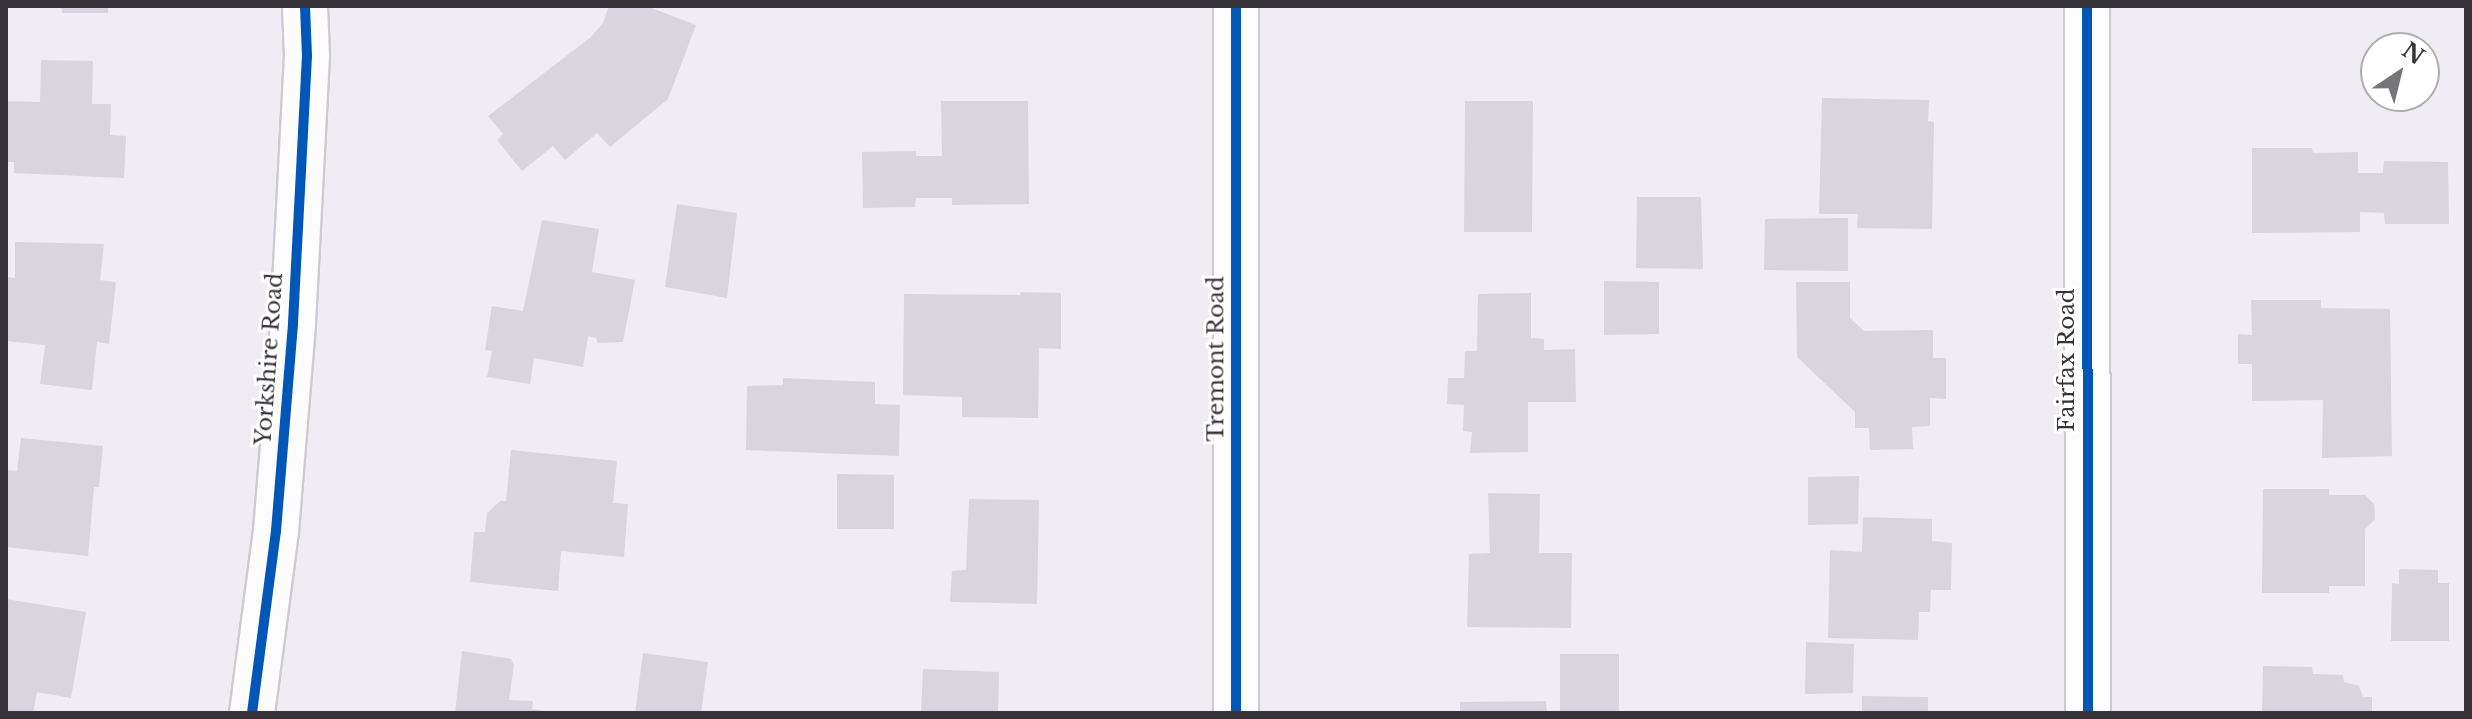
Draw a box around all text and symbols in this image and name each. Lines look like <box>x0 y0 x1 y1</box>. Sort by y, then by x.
north arrow <box>2360 32 2440 112</box>
text: N <box>2397 37 2429 71</box>
street label: Yorkshire Road <box>250 272 288 446</box>
street label: Tremont Road <box>1203 276 1229 442</box>
street label: Fairfax Road <box>2054 288 2080 432</box>

